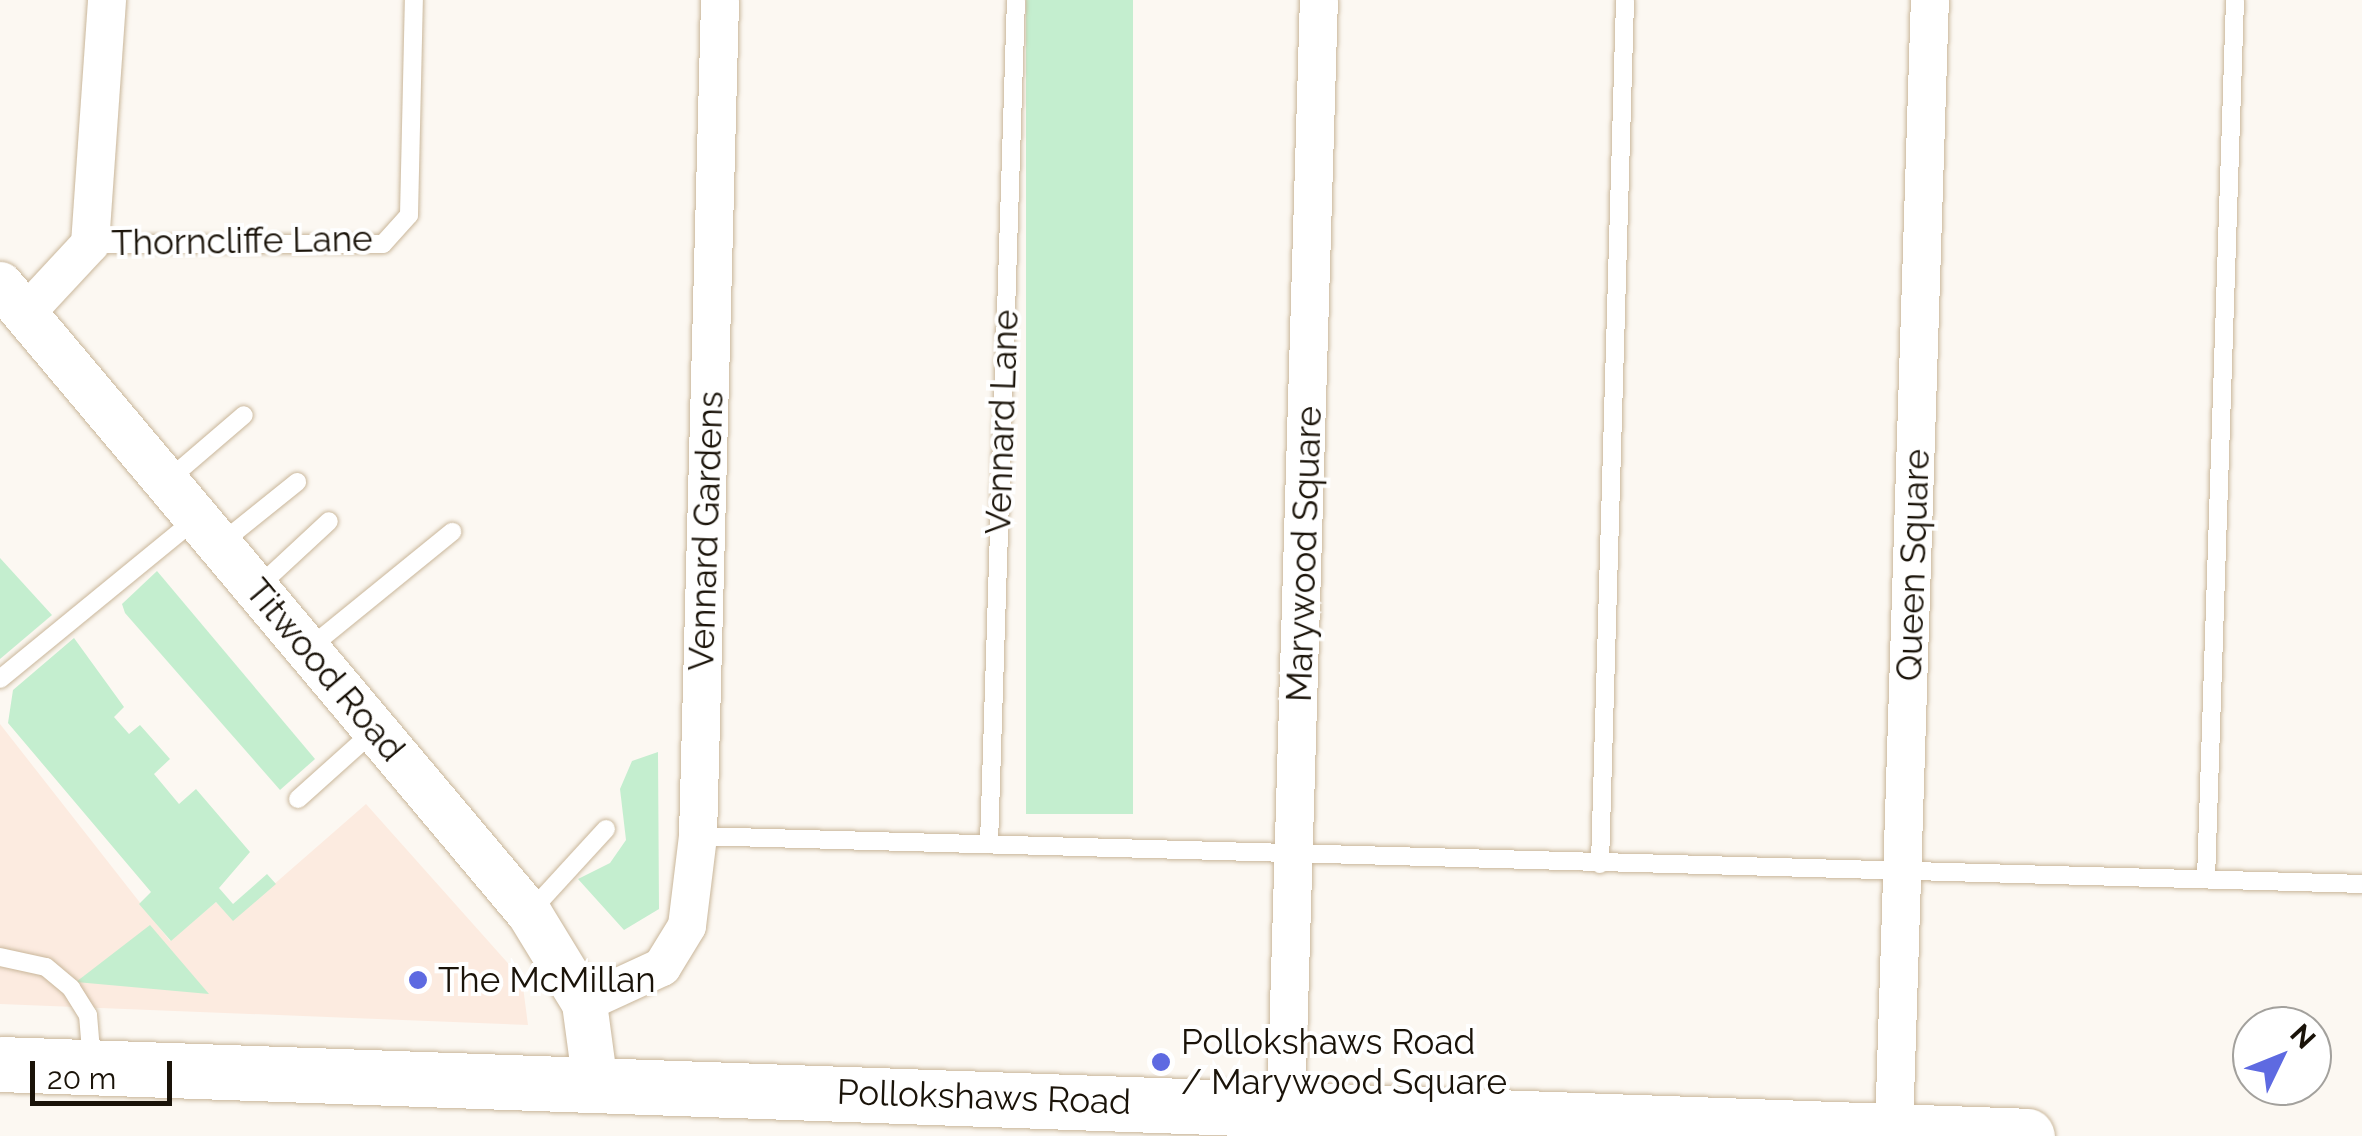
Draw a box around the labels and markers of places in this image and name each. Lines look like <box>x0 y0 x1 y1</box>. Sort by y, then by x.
place label: The McMillan <box>438 959 656 1001</box>
marker: The McMillan <box>407 969 429 991</box>
place label: Pollokshaws Road / Marywood Square <box>1181 1021 1507 1103</box>
marker: Pollokshaws Road / Marywood Square <box>1150 1051 1172 1073</box>

